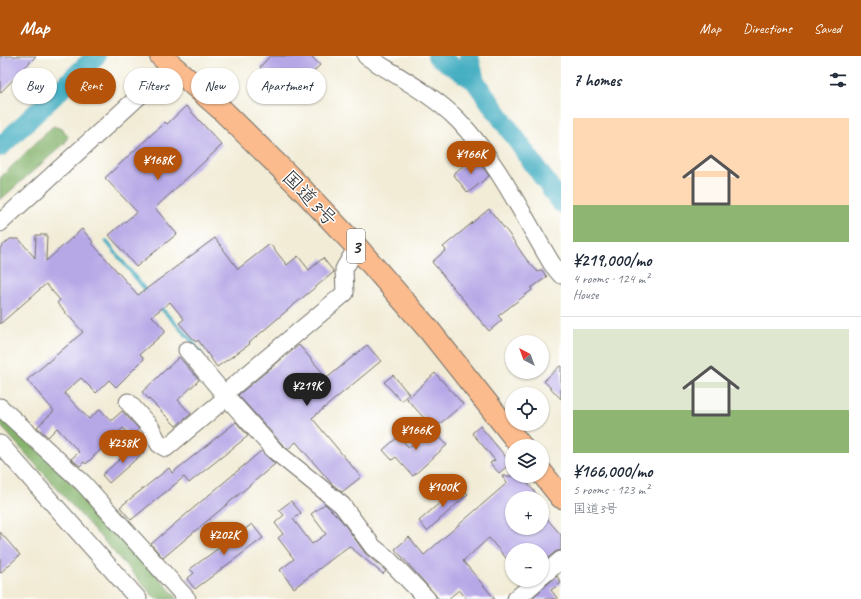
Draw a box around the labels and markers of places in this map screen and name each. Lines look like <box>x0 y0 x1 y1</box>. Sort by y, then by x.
pin: ¥166K <box>443 141 499 175</box>
pin: ¥168K <box>130 147 186 181</box>
pin: ¥219K <box>279 373 335 407</box>
pin: ¥166K <box>388 417 444 451</box>
pin: ¥258K <box>95 430 151 464</box>
pin: ¥100K <box>415 474 471 508</box>
pin: ¥202K <box>196 522 252 556</box>

